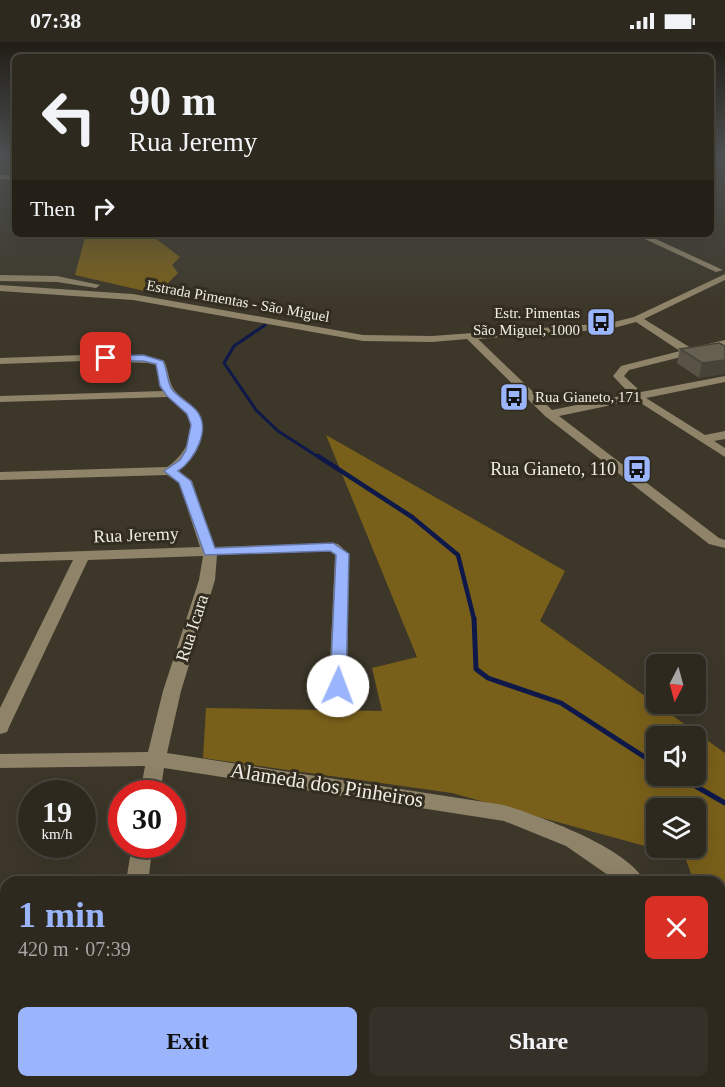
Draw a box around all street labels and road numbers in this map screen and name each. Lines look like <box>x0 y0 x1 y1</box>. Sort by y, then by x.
street label: Estrada Pimentas - São Miguel <box>145 277 331 325</box>
street label: Rua Jeremy <box>93 524 179 546</box>
street label: Rua Icara <box>172 592 212 664</box>
street label: Alameda dos Pinheiros <box>229 758 425 812</box>

